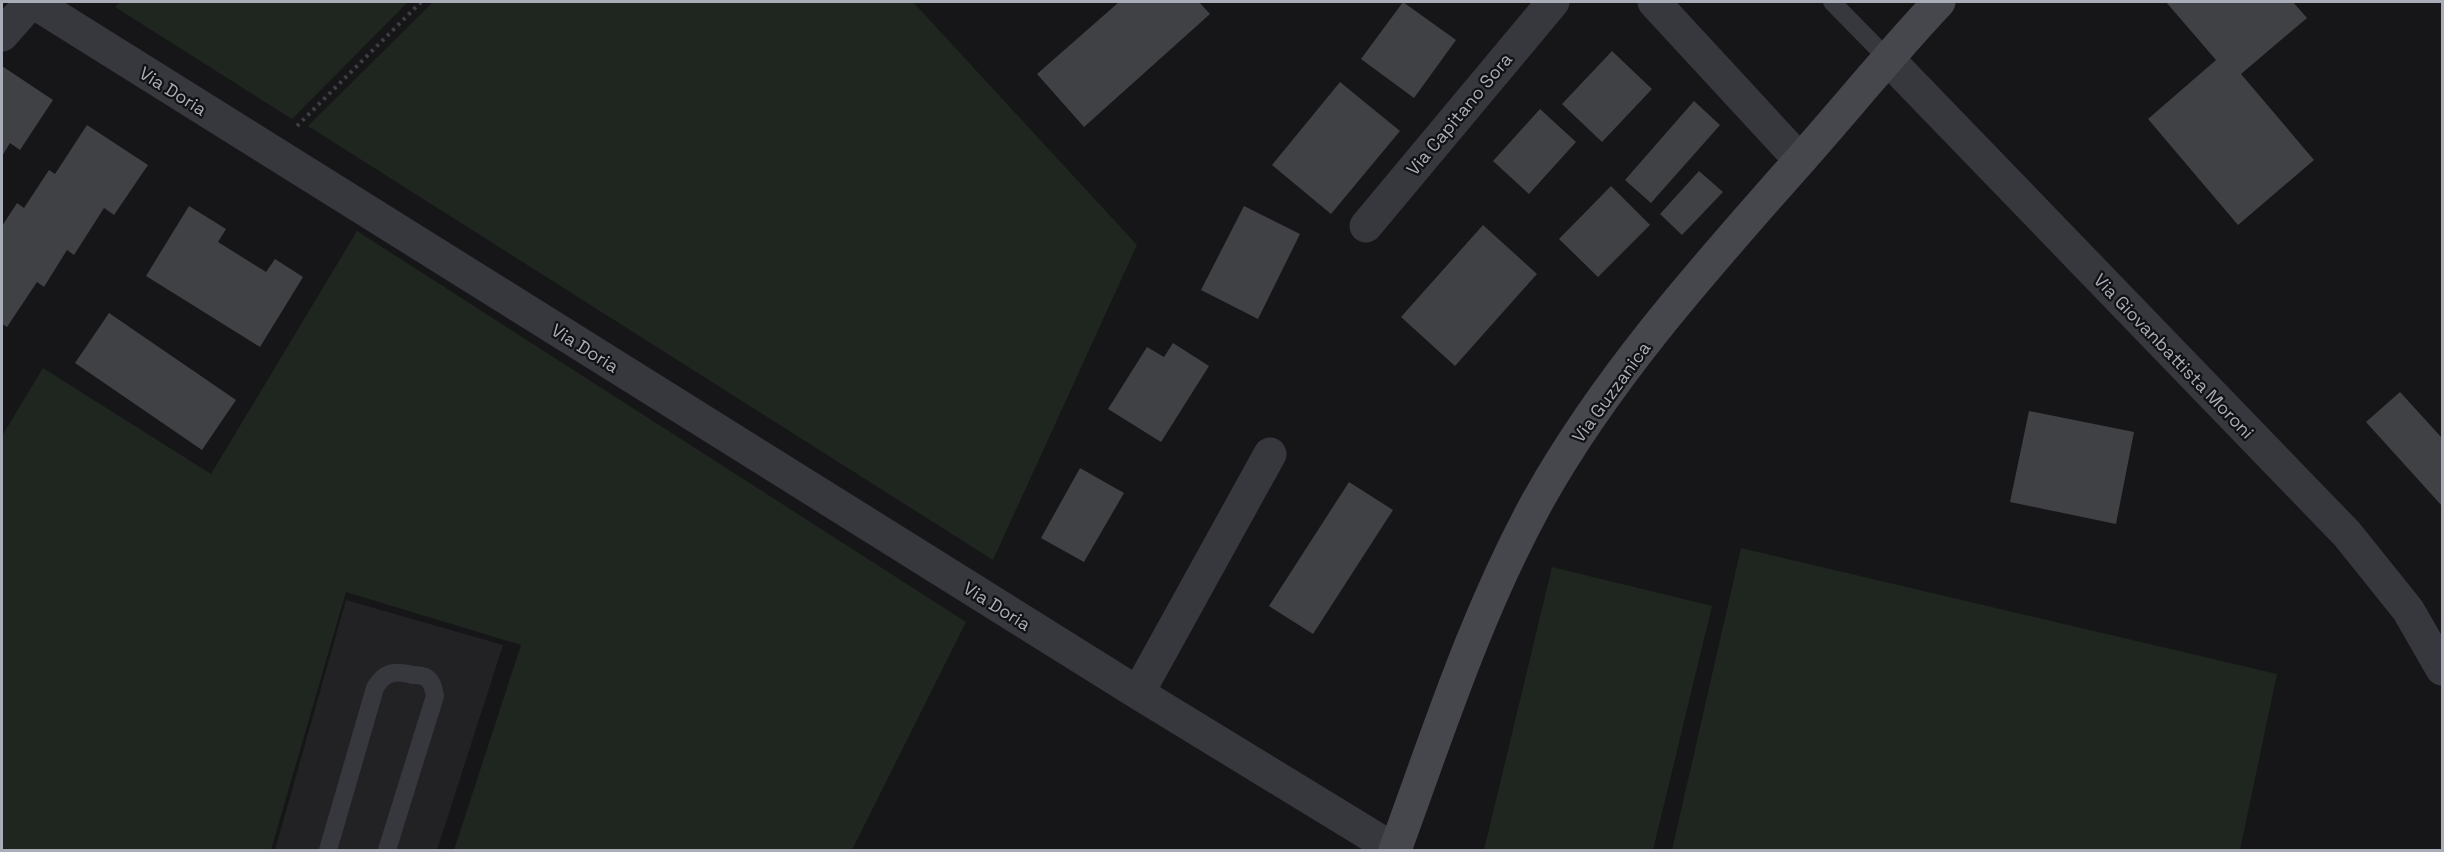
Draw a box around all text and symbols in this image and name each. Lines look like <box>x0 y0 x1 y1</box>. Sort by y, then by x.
street label: Via Capitano Sora <box>1401 48 1517 180</box>
street label: Via Doria <box>135 61 211 121</box>
street label: Via Giovanbattista Moroni <box>2089 269 2259 443</box>
street label: Via Doria <box>547 318 623 378</box>
street label: Via Guzzanica <box>1567 337 1655 447</box>
street label: Via Doria <box>959 576 1035 636</box>

